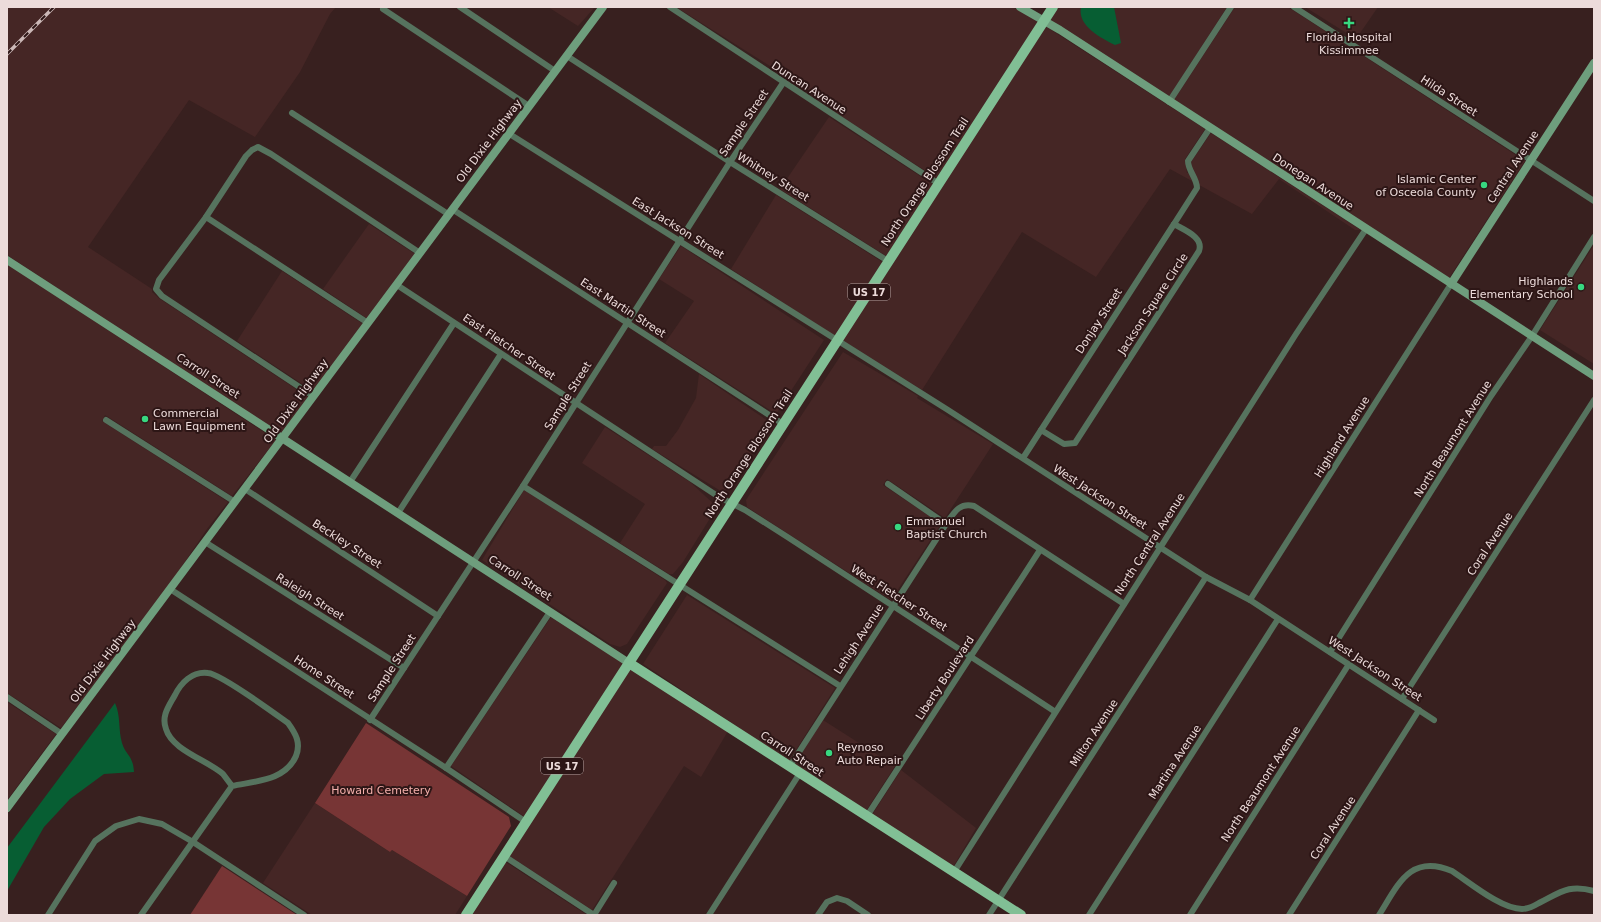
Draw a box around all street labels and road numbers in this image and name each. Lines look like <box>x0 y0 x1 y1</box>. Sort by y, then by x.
street label: Duncan Avenue <box>769 59 849 117</box>
street label: Hilda Street <box>1418 73 1480 120</box>
street label: Sample Street <box>717 86 772 159</box>
street label: Old Dixie Highway <box>453 96 525 185</box>
street label: North Orange Blossom Trail <box>879 115 971 249</box>
street label: Central Avenue <box>1485 128 1542 206</box>
street label: Whitney Street <box>735 150 812 205</box>
street label: Donegan Avenue <box>1270 151 1356 213</box>
street label: East Jackson Street <box>630 194 727 262</box>
street label: Jackson Square Circle <box>1115 251 1191 358</box>
street label: East Martin Street <box>578 276 669 341</box>
road number: US 17 <box>848 284 890 300</box>
street label: Donjay Street <box>1073 285 1125 356</box>
street label: East Fletcher Street <box>460 311 558 383</box>
street label: Carroll Street <box>174 351 243 402</box>
street label: Old Dixie Highway <box>261 356 331 446</box>
street label: Sample Street <box>542 359 595 433</box>
street label: North Beaumont Avenue <box>1412 378 1495 500</box>
street label: North Orange Blossom Trail <box>703 387 795 521</box>
street label: Highland Avenue <box>1312 394 1372 480</box>
street label: West Jackson Street <box>1051 462 1150 533</box>
street label: North Central Avenue <box>1112 491 1188 597</box>
street label: Coral Avenue <box>1465 510 1515 578</box>
street label: Beckley Street <box>310 517 385 572</box>
street label: Carroll Street <box>486 553 555 604</box>
street label: West Fletcher Street <box>848 562 950 634</box>
street label: Raleigh Street <box>274 571 347 624</box>
street label: Lehigh Avenue <box>831 601 887 677</box>
street label: Old Dixie Highway <box>67 616 139 705</box>
street label: Sample Street <box>365 631 419 704</box>
street label: Liberty Boulevard <box>913 634 977 722</box>
street label: West Jackson Street <box>1326 634 1425 705</box>
street label: Home Street <box>291 653 357 702</box>
street label: Milton Avenue <box>1067 697 1121 769</box>
street label: Martina Avenue <box>1146 722 1204 802</box>
street label: North Beaumont Avenue <box>1219 723 1303 844</box>
street label: Carroll Street <box>758 729 827 780</box>
road number: US 17 <box>541 758 583 774</box>
street label: Coral Avenue <box>1308 794 1358 862</box>

